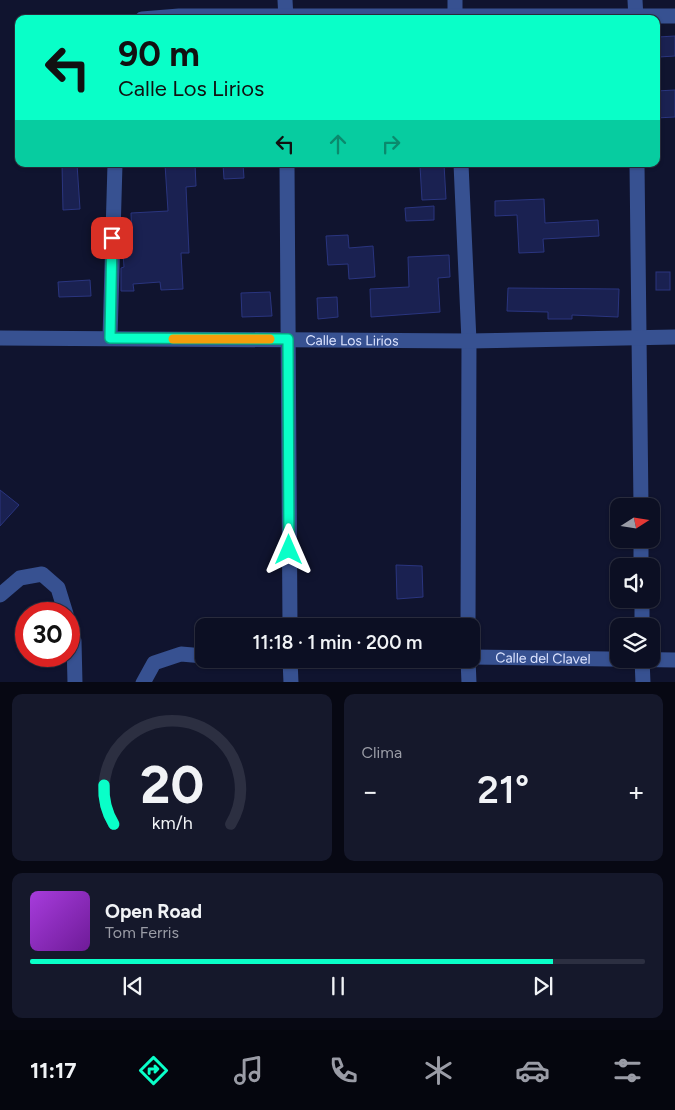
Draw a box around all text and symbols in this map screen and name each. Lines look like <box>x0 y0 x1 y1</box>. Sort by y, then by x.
text: 90 m <box>118 33 200 75</box>
icon: left <box>35 35 100 100</box>
text: Calle Los Lirios <box>118 75 264 102</box>
icon: left <box>271 130 299 158</box>
icon: ahead <box>324 130 352 158</box>
icon: right <box>377 130 405 158</box>
pin <box>91 217 133 259</box>
icon: arrive <box>98 224 126 252</box>
street label: Calle Los Lirios <box>305 332 399 350</box>
north arrow <box>610 498 660 548</box>
map controls <box>610 498 660 668</box>
position arrow <box>262 523 314 575</box>
button: sound <box>610 558 660 608</box>
speed limit sign: 30 <box>15 602 80 667</box>
button: layers <box>610 618 660 668</box>
text: 11:18 · 1 min · 200 m <box>253 631 422 654</box>
street label: Calle del Clavel <box>495 649 591 668</box>
text: Clima <box>362 743 402 762</box>
text: 20 <box>140 754 204 816</box>
text: 21° <box>477 767 529 813</box>
text: − <box>362 774 379 808</box>
text: + <box>628 774 645 808</box>
text: km/h <box>151 812 192 833</box>
text: Open Road <box>105 900 202 923</box>
text: Tom Ferris <box>105 923 179 942</box>
icon: previous <box>119 972 147 1000</box>
icon: pause <box>324 972 352 1000</box>
icon: next <box>529 972 557 1000</box>
icon: directions <box>136 1053 171 1088</box>
icon: music <box>231 1053 266 1088</box>
icon: phone <box>326 1053 361 1088</box>
icon: climate <box>421 1053 456 1088</box>
icon: car <box>515 1053 550 1088</box>
icon: filters <box>610 1053 645 1088</box>
text: 11:17 <box>30 1057 77 1084</box>

